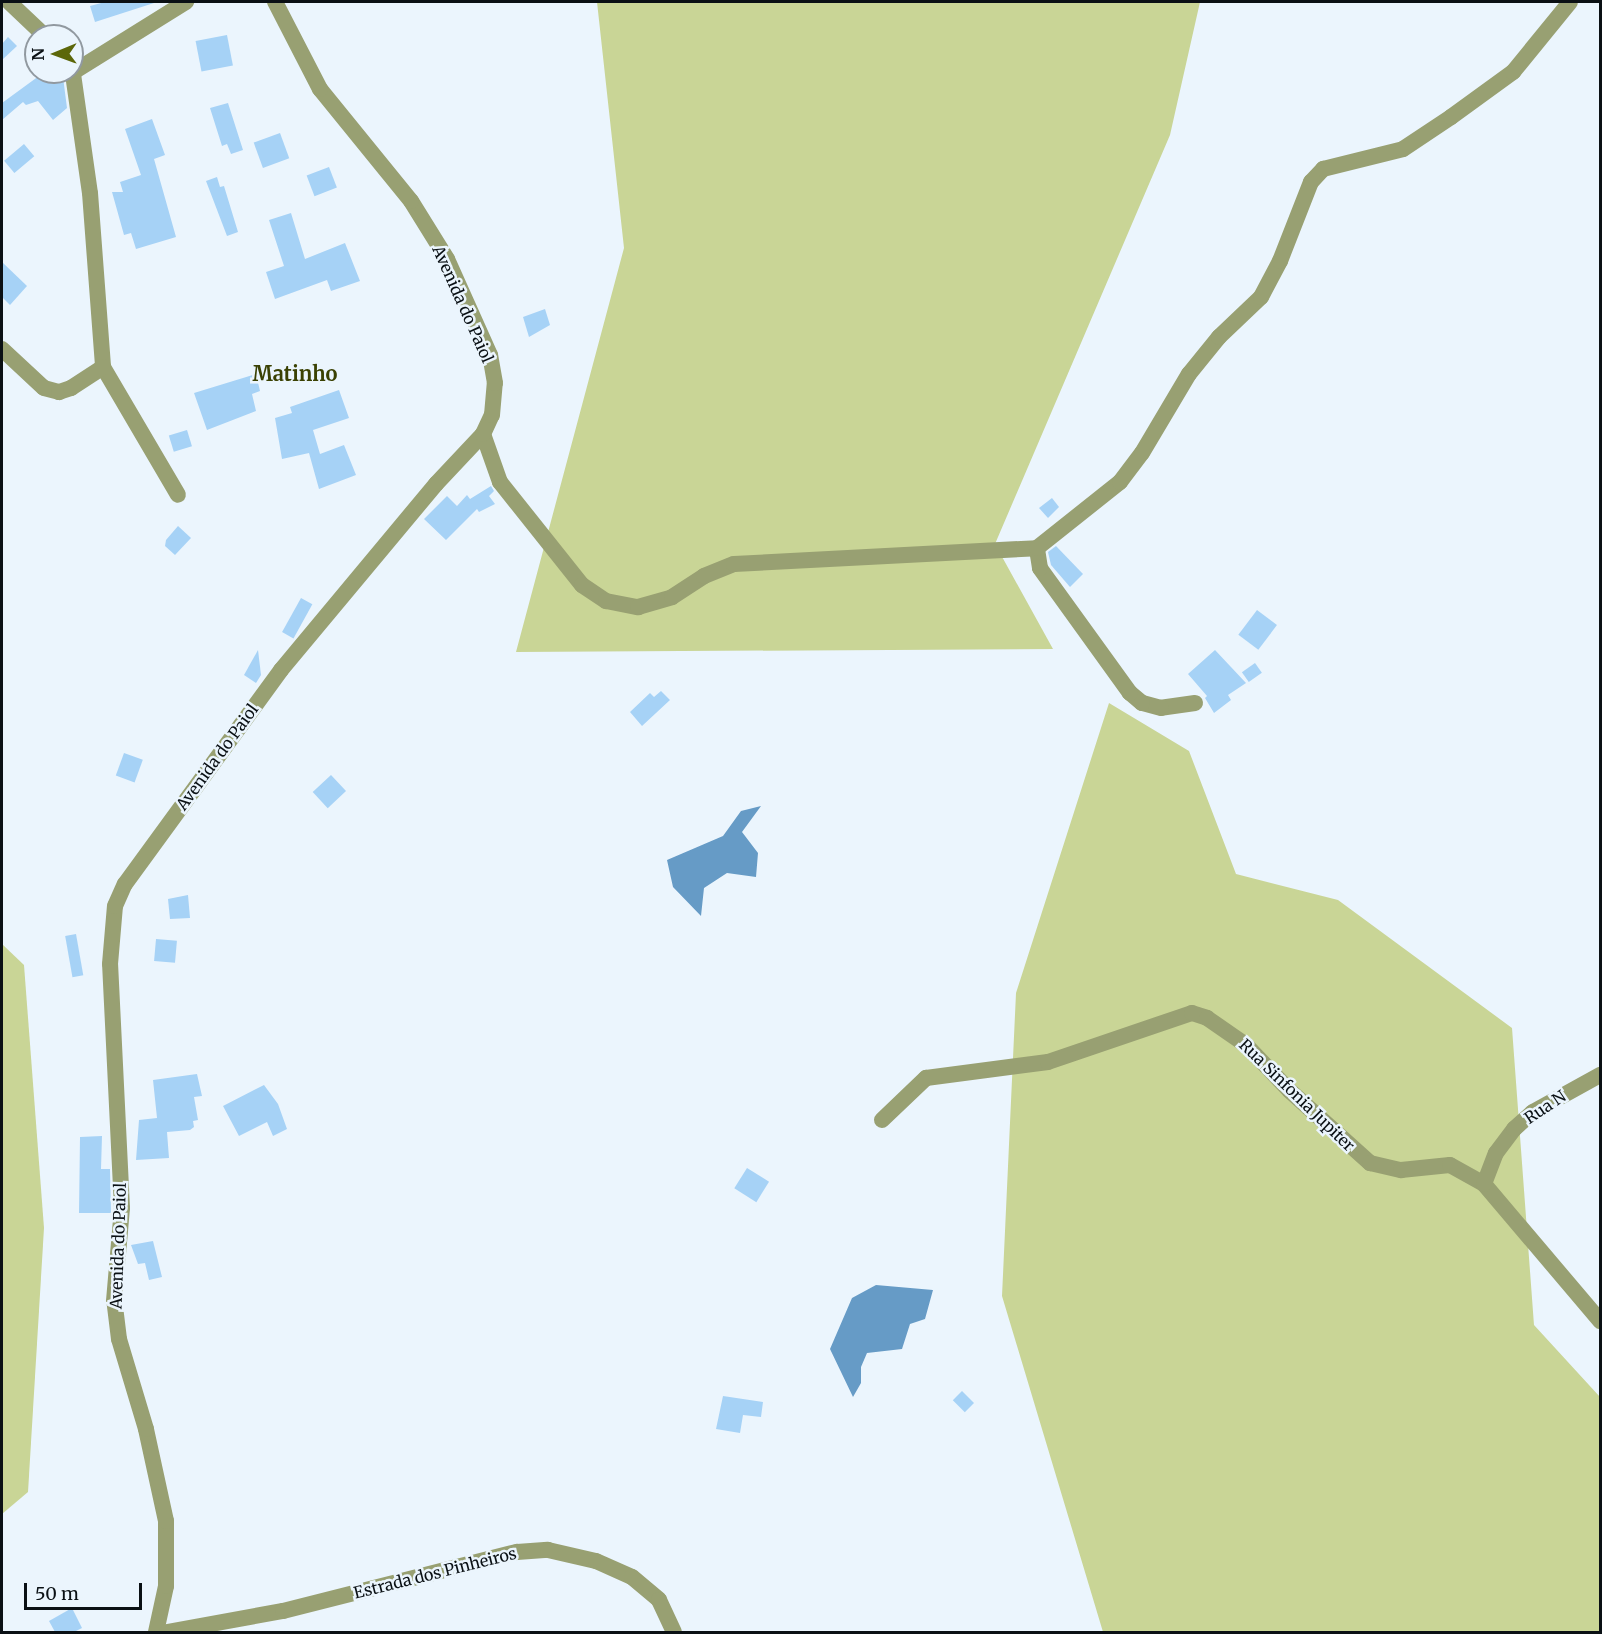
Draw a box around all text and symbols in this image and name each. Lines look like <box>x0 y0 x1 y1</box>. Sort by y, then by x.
north arrow <box>24 24 84 84</box>
text: N <box>28 48 48 61</box>
street label: Avenida do Paiol <box>429 242 497 366</box>
district label: Matinho <box>252 361 338 385</box>
street label: Avenida do Paiol <box>172 700 262 814</box>
street label: Rua Sinfonia Jupiter <box>1235 1035 1359 1155</box>
street label: Rua N <box>1521 1086 1569 1128</box>
street label: Avenida do Paiol <box>106 1183 130 1309</box>
street label: Estrada dos Pinheiros <box>352 1543 518 1603</box>
scale bar <box>27 1571 146 1609</box>
text: 50 m <box>35 1582 79 1605</box>

